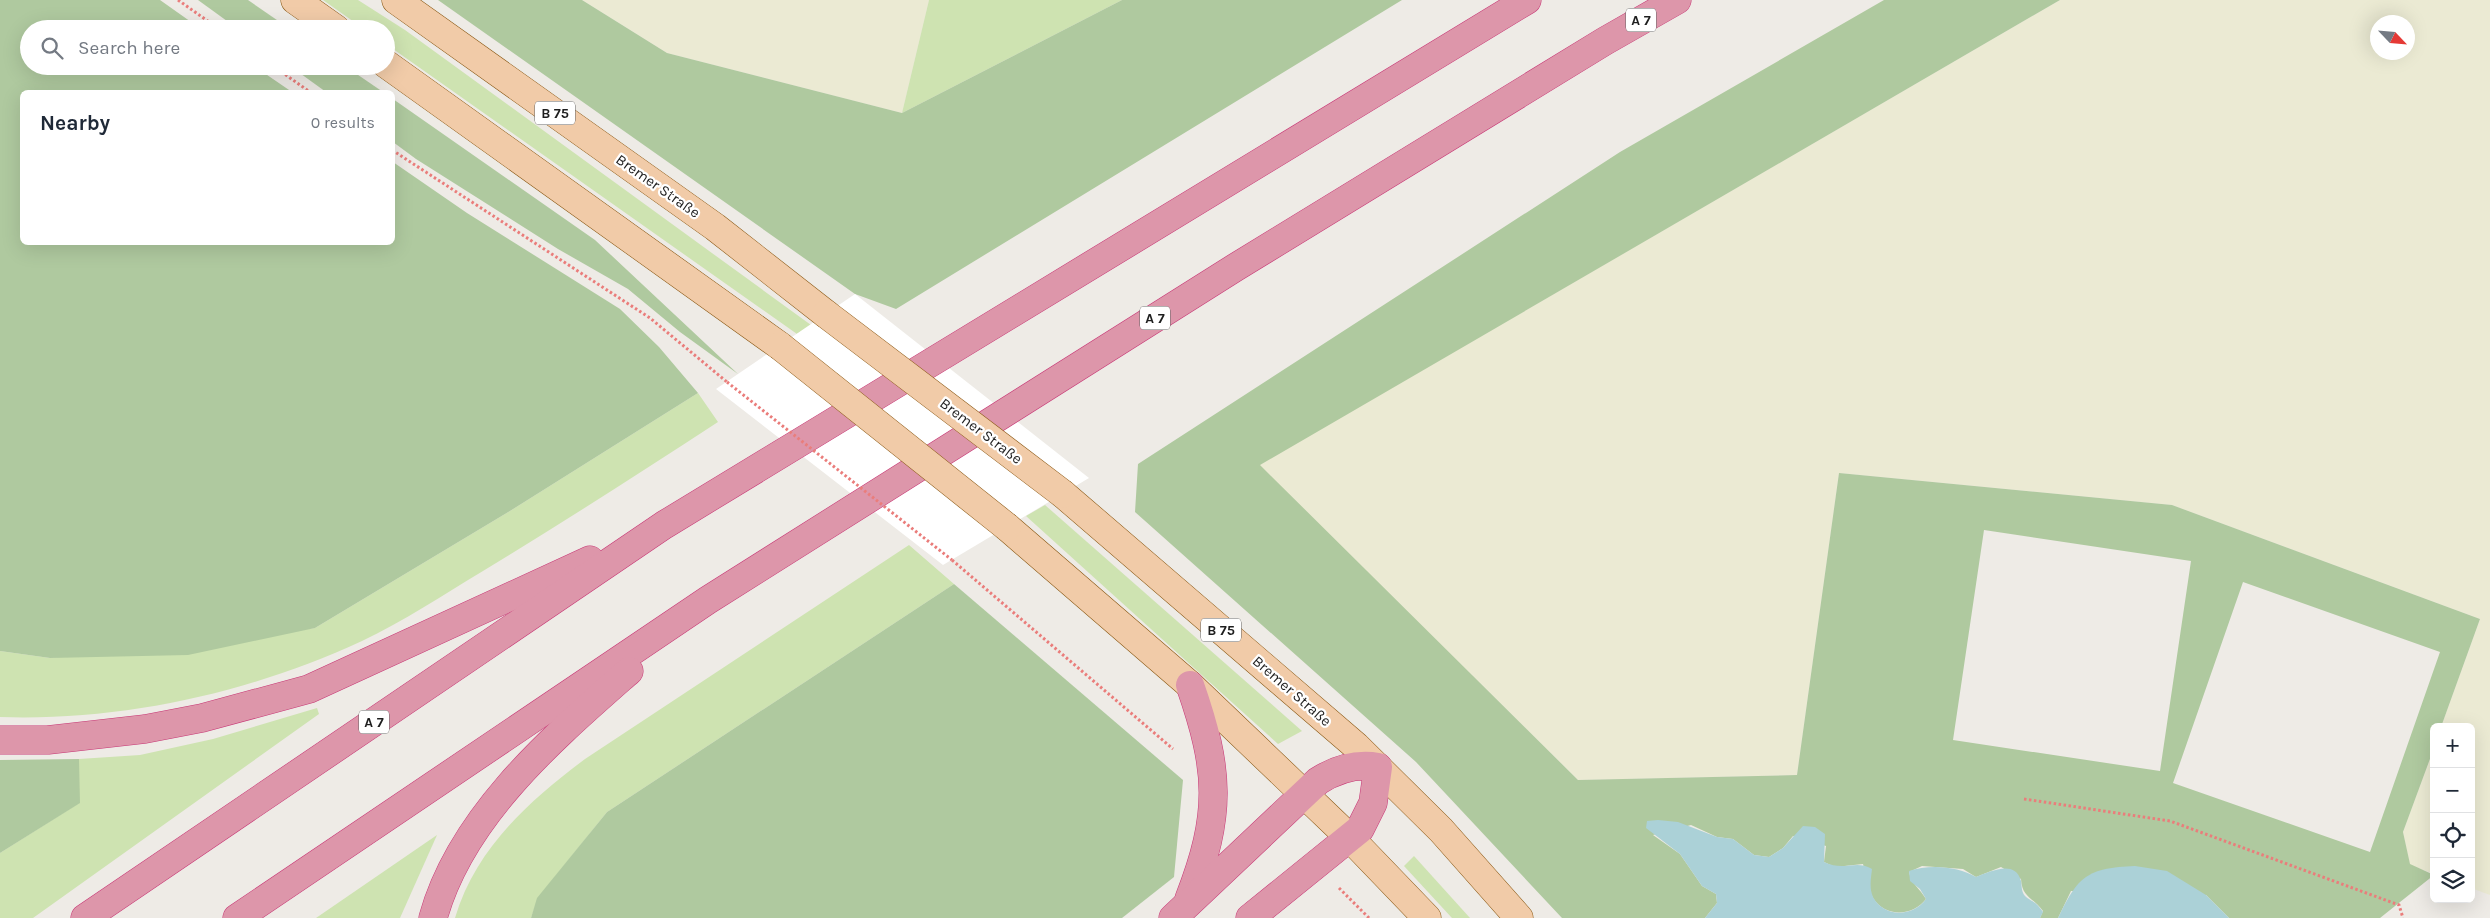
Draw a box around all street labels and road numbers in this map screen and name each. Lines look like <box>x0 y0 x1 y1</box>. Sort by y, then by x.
road number: A 7 <box>1626 8 1656 32</box>
road number: B 75 <box>535 102 575 125</box>
street label: Bremer Straße <box>613 150 703 222</box>
road number: A 7 <box>1140 306 1170 330</box>
street label: Bremer Straße <box>936 394 1026 468</box>
road number: B 75 <box>1201 618 1241 642</box>
street label: Bremer Straße <box>1249 652 1335 730</box>
road number: A 7 <box>359 710 389 734</box>

